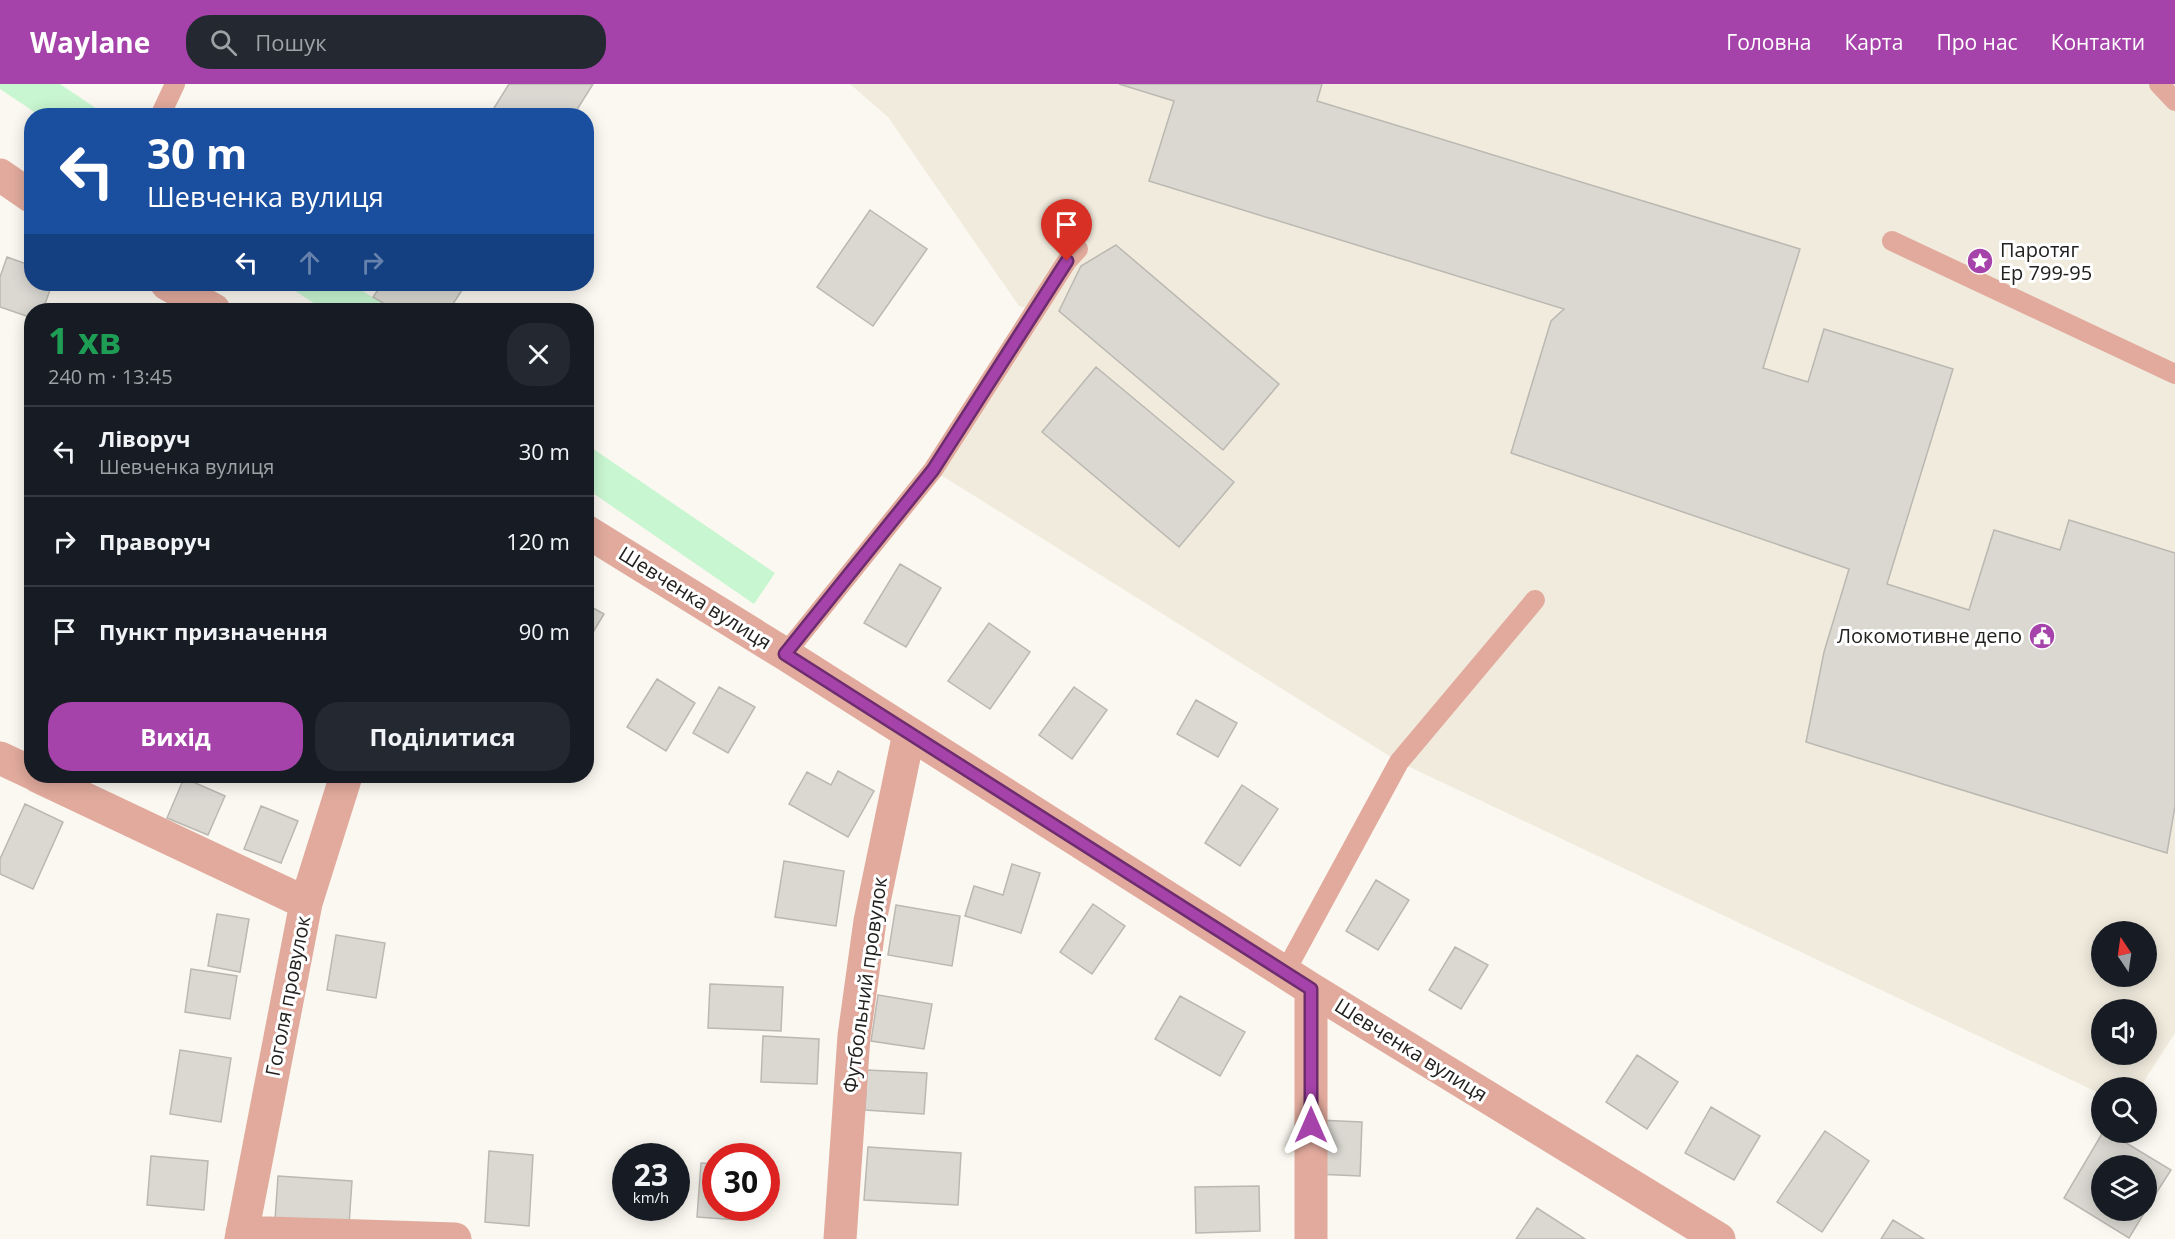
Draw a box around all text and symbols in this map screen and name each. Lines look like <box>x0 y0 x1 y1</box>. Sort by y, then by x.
search box <box>186 15 606 69</box>
text: Waylane <box>30 23 150 61</box>
icon: search <box>207 26 240 59</box>
text: Пошук <box>255 27 327 57</box>
text: Головна <box>1726 28 1811 56</box>
text: Карта <box>1844 28 1903 56</box>
text: Про нас <box>1936 28 2018 56</box>
text: Контакти <box>2051 28 2145 56</box>
text: 30 m <box>147 124 247 181</box>
icon: left <box>48 132 126 210</box>
text: Шевченка вулиця <box>147 178 384 215</box>
pin <box>1041 199 1092 261</box>
icon: arrive <box>1050 208 1083 241</box>
place label: Паротяг Ер 799-95 <box>2000 236 2092 286</box>
icon: left <box>230 246 263 279</box>
icon: ahead <box>293 246 326 279</box>
icon: right <box>356 246 389 279</box>
place icon: Паротяг Ер 799-95 <box>1965 246 1995 276</box>
text: 1 хв <box>48 316 121 365</box>
button: close <box>507 323 570 386</box>
text: 240 m · 13:45 <box>48 363 173 390</box>
text: Ліворуч <box>99 423 190 453</box>
icon: left <box>48 435 81 468</box>
text: 30 m <box>519 436 570 466</box>
text: Шевченка вулиця <box>99 453 274 480</box>
icon: right <box>48 525 81 558</box>
text: Праворуч <box>99 526 211 556</box>
text: 120 m <box>506 526 570 556</box>
street label: Шевченка вулиця <box>614 540 777 655</box>
icon: arrive <box>48 615 81 648</box>
text: Пункт призначення <box>99 616 328 646</box>
text: 90 m <box>519 616 570 646</box>
public building icon: Локомотивне депо <box>2027 621 2057 651</box>
place label: Локомотивне депо <box>1837 622 2022 649</box>
button: Вихід <box>48 702 303 771</box>
button: Поділитися <box>315 702 570 771</box>
street label: Футбольний провулок <box>836 875 893 1095</box>
street label: Гоголя провулок <box>259 913 316 1078</box>
north arrow <box>2091 921 2157 987</box>
map controls <box>2091 921 2157 1221</box>
street label: Шевченка вулиця <box>1330 992 1493 1107</box>
button: sound <box>2091 999 2157 1065</box>
button: search <box>2091 1077 2157 1143</box>
position arrow <box>1279 1093 1343 1157</box>
speed limit sign: 30 <box>702 1143 780 1221</box>
text: 23 <box>634 1154 668 1195</box>
button: layers <box>2091 1155 2157 1221</box>
text: km/h <box>633 1187 669 1207</box>

